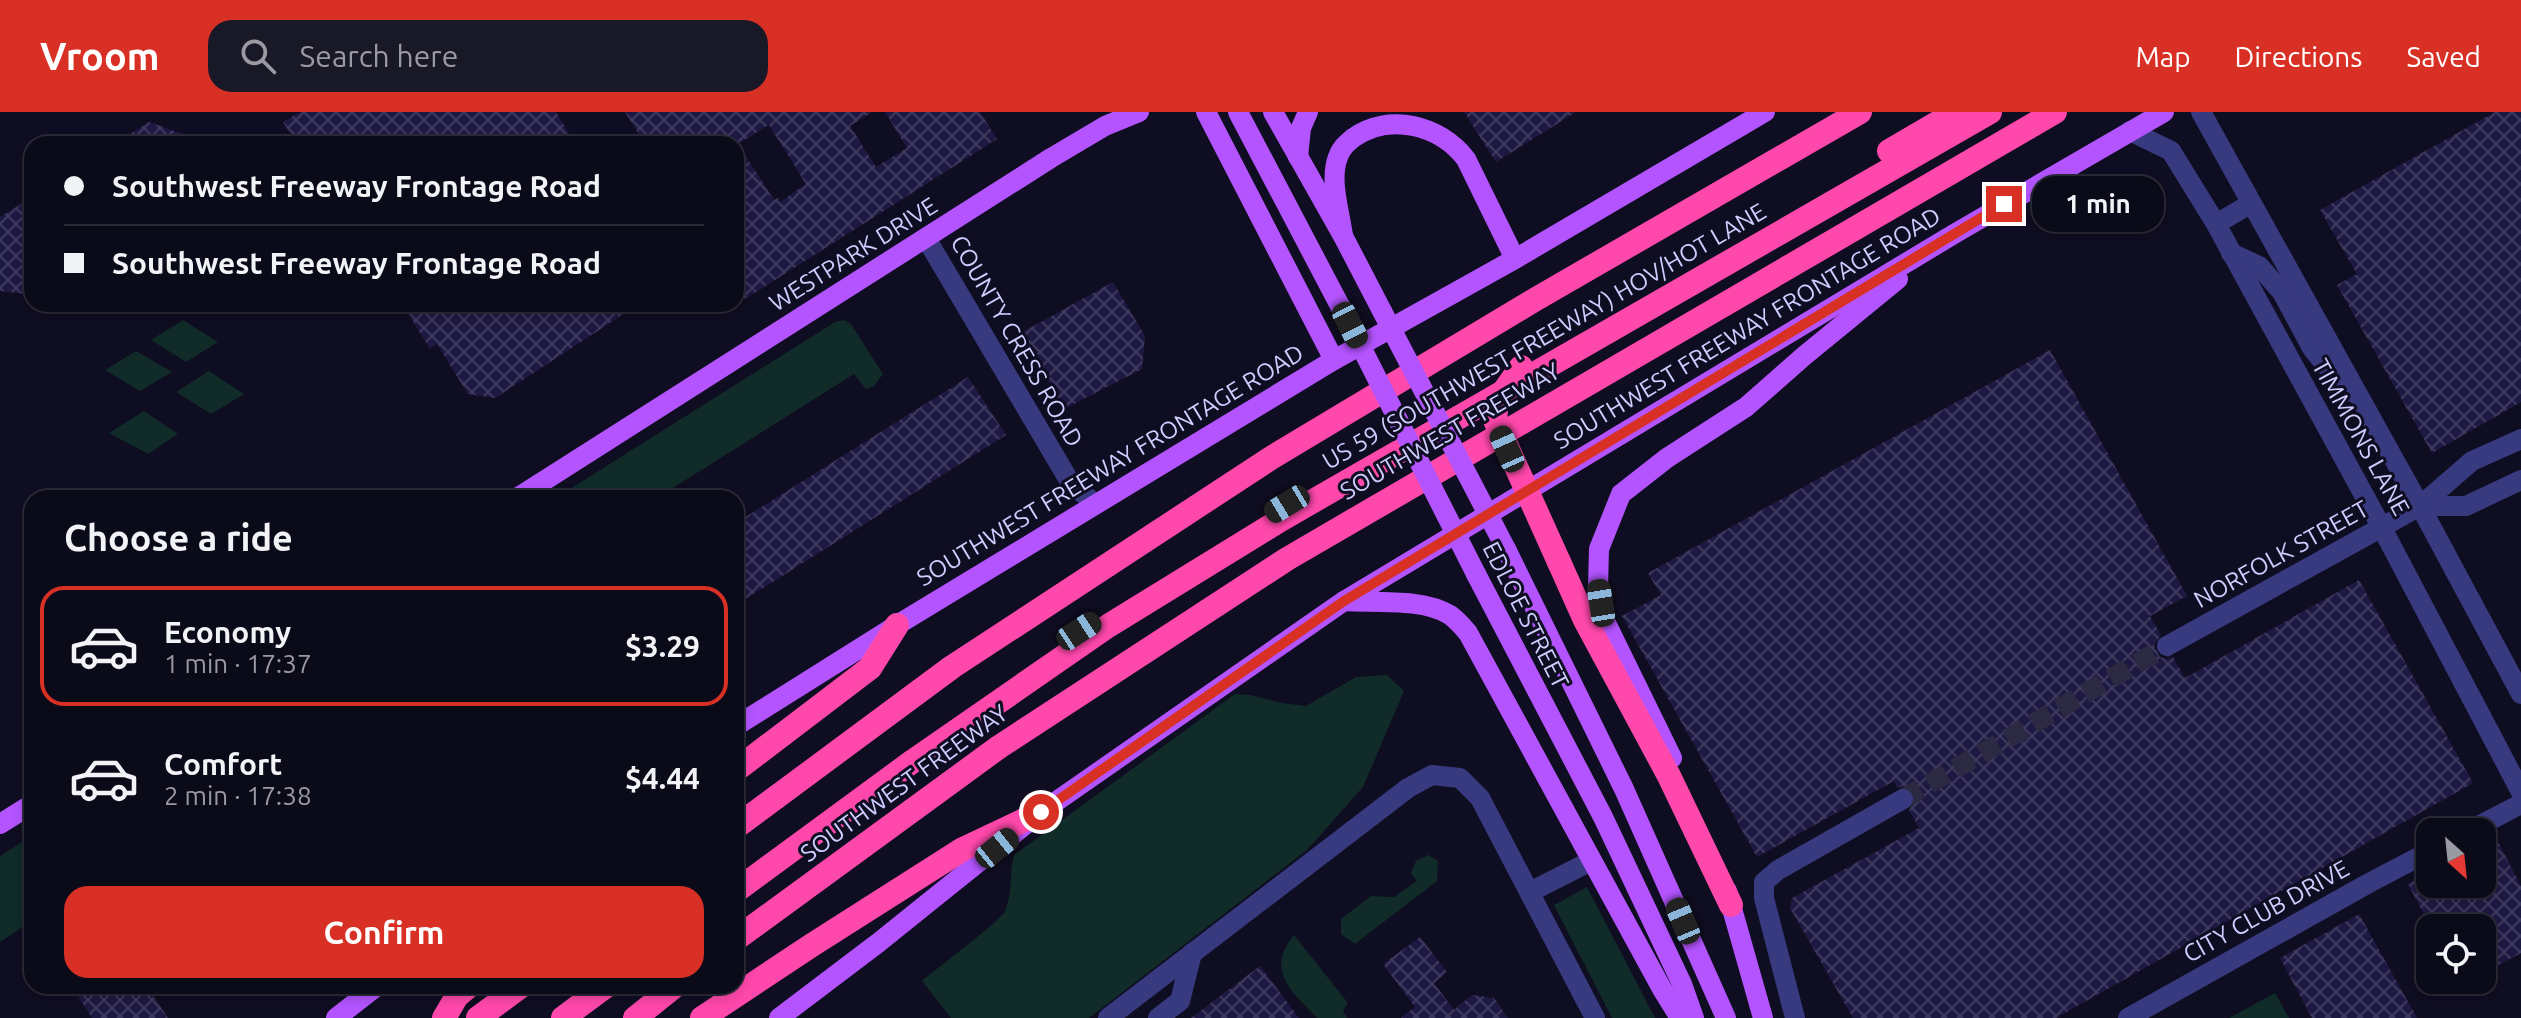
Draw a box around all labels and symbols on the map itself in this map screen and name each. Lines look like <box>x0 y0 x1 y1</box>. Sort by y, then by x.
callout: 1 min <box>2032 176 2164 232</box>
route end <box>1986 186 2022 222</box>
street label: WESTPARK DRIVE <box>764 192 942 316</box>
street label: US 59 (SOUTHWEST FREEWAY) HOV/HOT LANE <box>1317 197 1771 475</box>
street label: SOUTHWEST FREEWAY FRONTAGE ROAD <box>1549 202 1945 454</box>
street label: COUNTY CRESS ROAD <box>945 230 1089 452</box>
car <box>1328 298 1372 352</box>
street label: SOUTHWEST FREEWAY FRONTAGE ROAD <box>912 339 1308 591</box>
street label: TIMMONS LANE <box>2307 354 2415 520</box>
street label: SOUTHWEST FREEWAY <box>1335 356 1565 506</box>
car <box>1486 422 1528 476</box>
car <box>1260 481 1314 527</box>
street label: NORFOLK STREET <box>2189 495 2373 613</box>
street label: EDLOE STREET <box>1478 537 1574 693</box>
car <box>1585 577 1617 629</box>
car <box>1052 608 1106 654</box>
street label: SOUTHWEST FREEWAY <box>795 699 1013 867</box>
route start <box>1023 794 1059 830</box>
north arrow <box>2416 818 2496 898</box>
car <box>971 824 1023 872</box>
street label: CITY CLUB DRIVE <box>2179 854 2353 968</box>
car <box>1663 894 1703 948</box>

